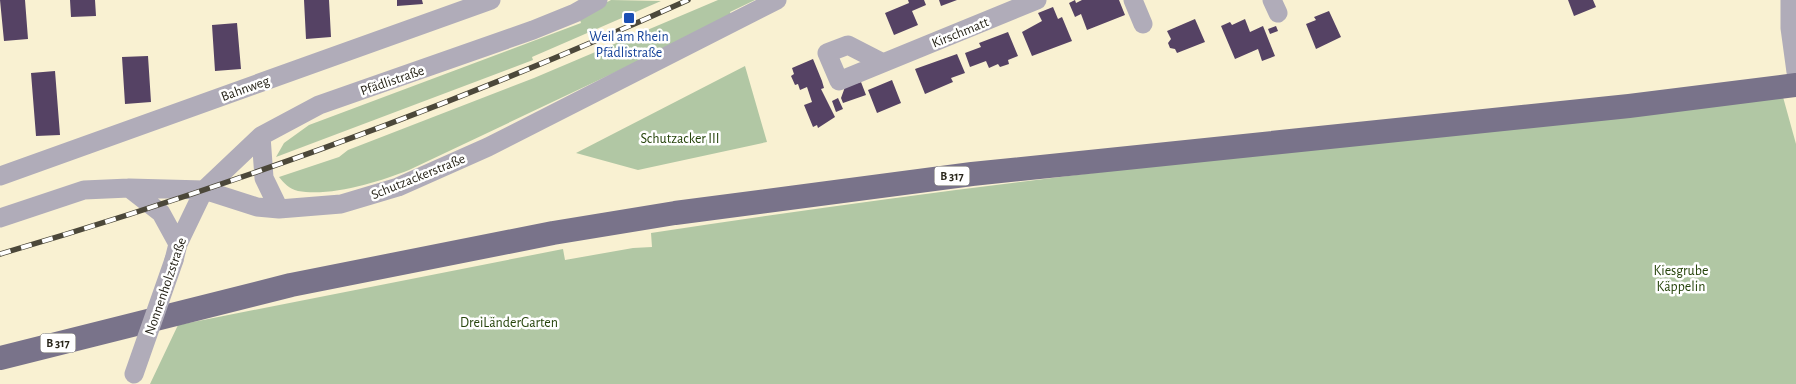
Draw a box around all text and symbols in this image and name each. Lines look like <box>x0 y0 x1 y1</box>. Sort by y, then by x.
marker: Weil am Rhein Pfädlistraße <box>622 11 636 25</box>
street label: Kirschmatt <box>930 15 991 51</box>
place label: Weil am Rhein Pfädlistraße <box>589 30 669 60</box>
street label: Pfädlistraße <box>359 63 426 98</box>
street label: Bahnweg <box>219 74 272 104</box>
park label: Schutzacker III <box>641 132 719 146</box>
street label: Schutzackerstraße <box>369 152 467 202</box>
road number: B 317 <box>934 167 970 186</box>
street label: Nonnenholzstraße <box>143 236 189 337</box>
park label: Kiesgrube Käppelin <box>1654 264 1708 294</box>
park label: DreiLänderGarten <box>460 316 558 330</box>
road number: B 317 <box>40 333 76 352</box>

